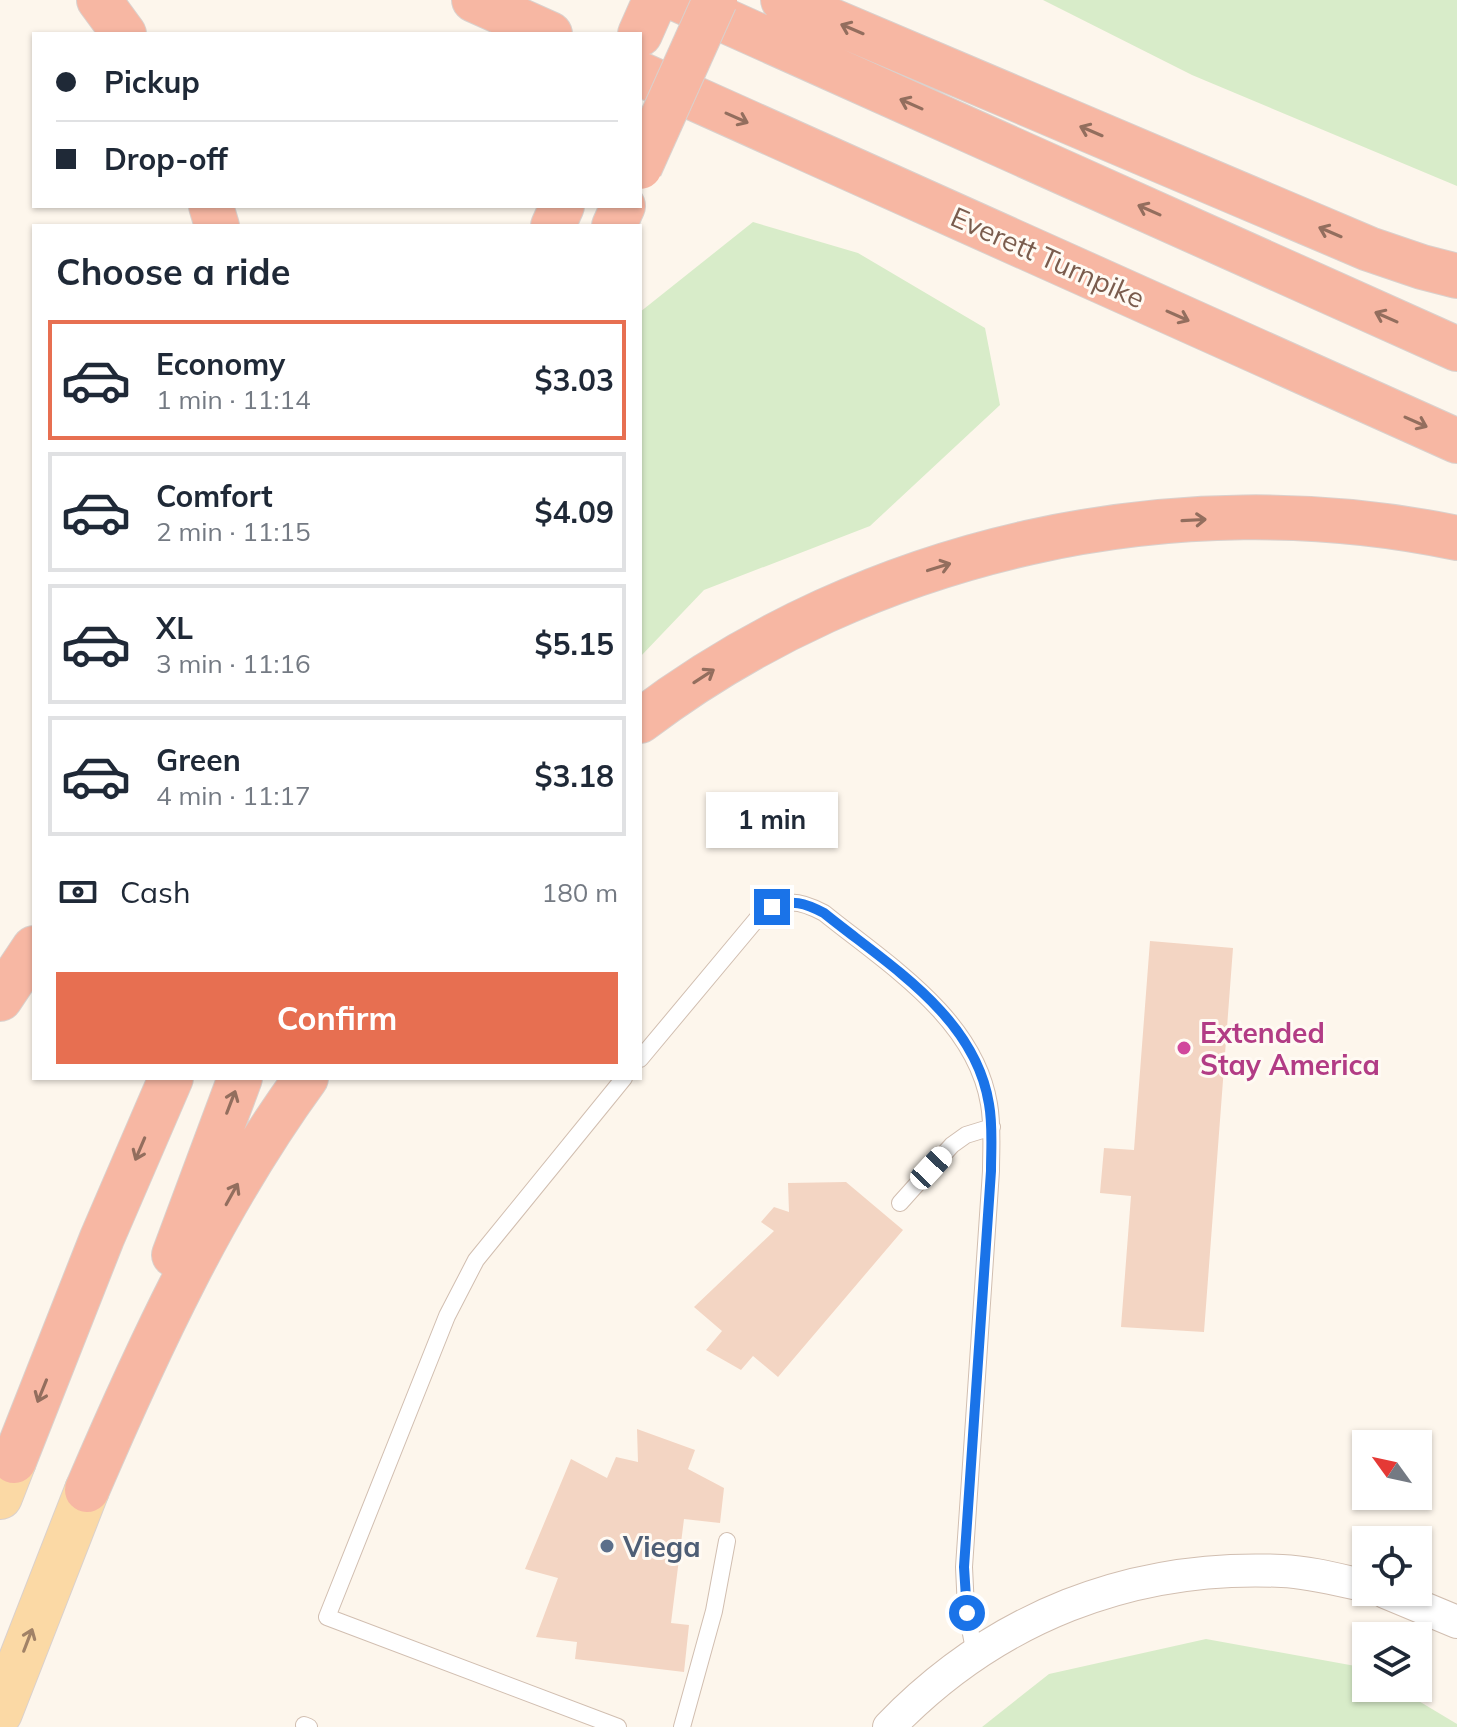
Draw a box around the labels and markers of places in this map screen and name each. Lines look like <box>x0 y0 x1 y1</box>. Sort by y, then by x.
place label: Extended Stay America <box>1200 1015 1380 1082</box>
marker: Extended Stay America <box>1175 1039 1193 1057</box>
place label: Viega <box>622 1529 701 1564</box>
marker: Viega <box>598 1537 616 1555</box>

